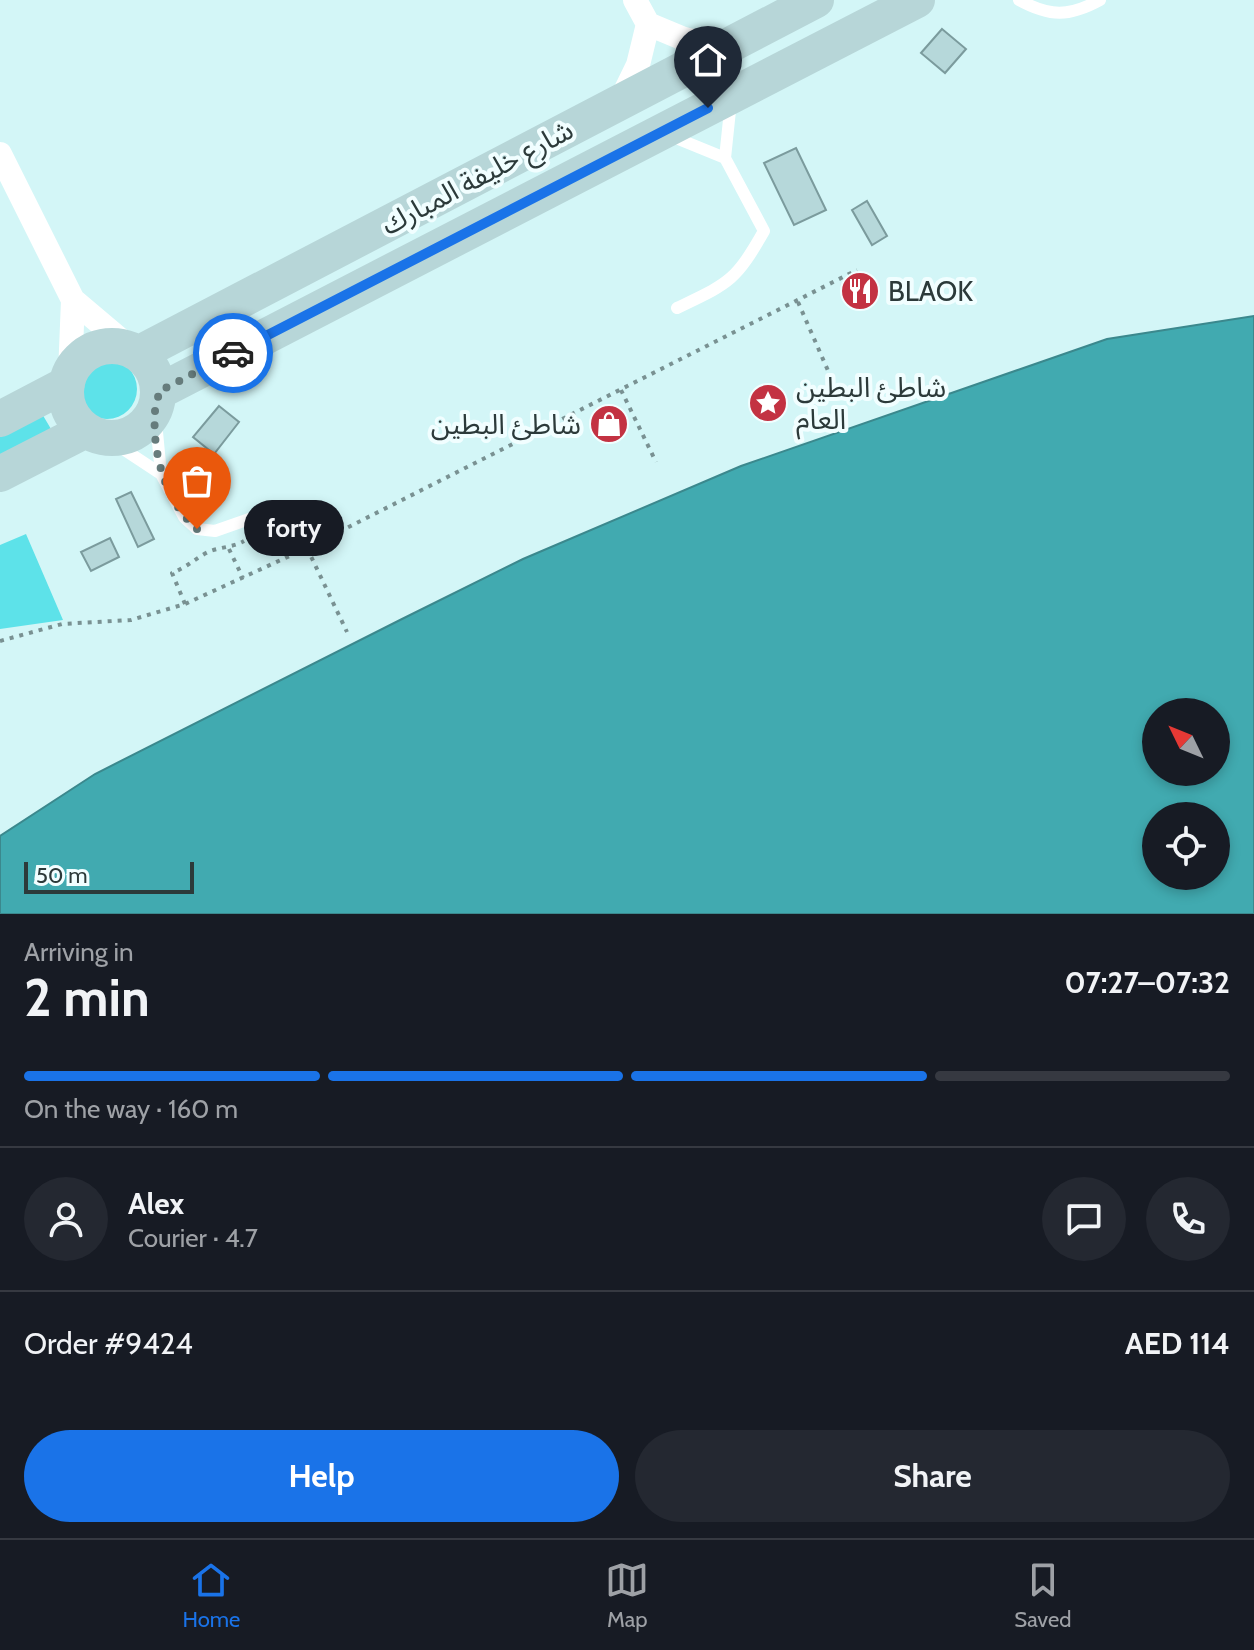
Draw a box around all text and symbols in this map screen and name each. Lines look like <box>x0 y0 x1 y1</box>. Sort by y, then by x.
pin <box>674 26 742 108</box>
icon: home <box>686 38 730 82</box>
street label: شارع خليفة المبارك <box>375 112 581 245</box>
restaurant icon: BLAOK <box>839 270 881 312</box>
place label: BLAOK <box>888 274 973 308</box>
courier <box>193 313 273 393</box>
icon: car <box>211 331 255 375</box>
place label: شاطئ البطين العام <box>796 370 946 440</box>
place icon: شاطئ البطين العام <box>747 382 789 424</box>
shop icon: شاطئ البطين <box>588 403 630 445</box>
place label: شاطئ البطين <box>431 407 581 441</box>
pin <box>163 447 231 529</box>
icon: bag <box>175 459 219 503</box>
callout: forty <box>245 501 345 557</box>
text: forty <box>266 512 322 544</box>
north arrow <box>1142 698 1230 786</box>
map controls <box>1142 698 1230 890</box>
button: locate <box>1142 802 1230 890</box>
scale bar <box>24 858 194 894</box>
text: 50 m <box>36 862 88 889</box>
text: Arriving in <box>24 936 134 968</box>
text: 07:27–07:32 <box>1064 964 1230 1001</box>
text: 2 min <box>24 966 150 1029</box>
text: On the way · 160 m <box>24 1093 238 1125</box>
button: person <box>24 1177 108 1261</box>
button: chat <box>1042 1177 1126 1261</box>
button: phone <box>1146 1177 1230 1261</box>
text: Alex <box>128 1185 184 1222</box>
text: Courier · 4.7 <box>128 1222 258 1254</box>
text: Order #9424 <box>24 1325 193 1362</box>
text: AED 114 <box>1125 1325 1230 1362</box>
button: Help <box>24 1430 619 1522</box>
button: Share <box>635 1430 1230 1522</box>
tab: Home <box>182 1558 240 1633</box>
tab: Map <box>605 1558 649 1633</box>
tab: Saved <box>1014 1558 1071 1633</box>

